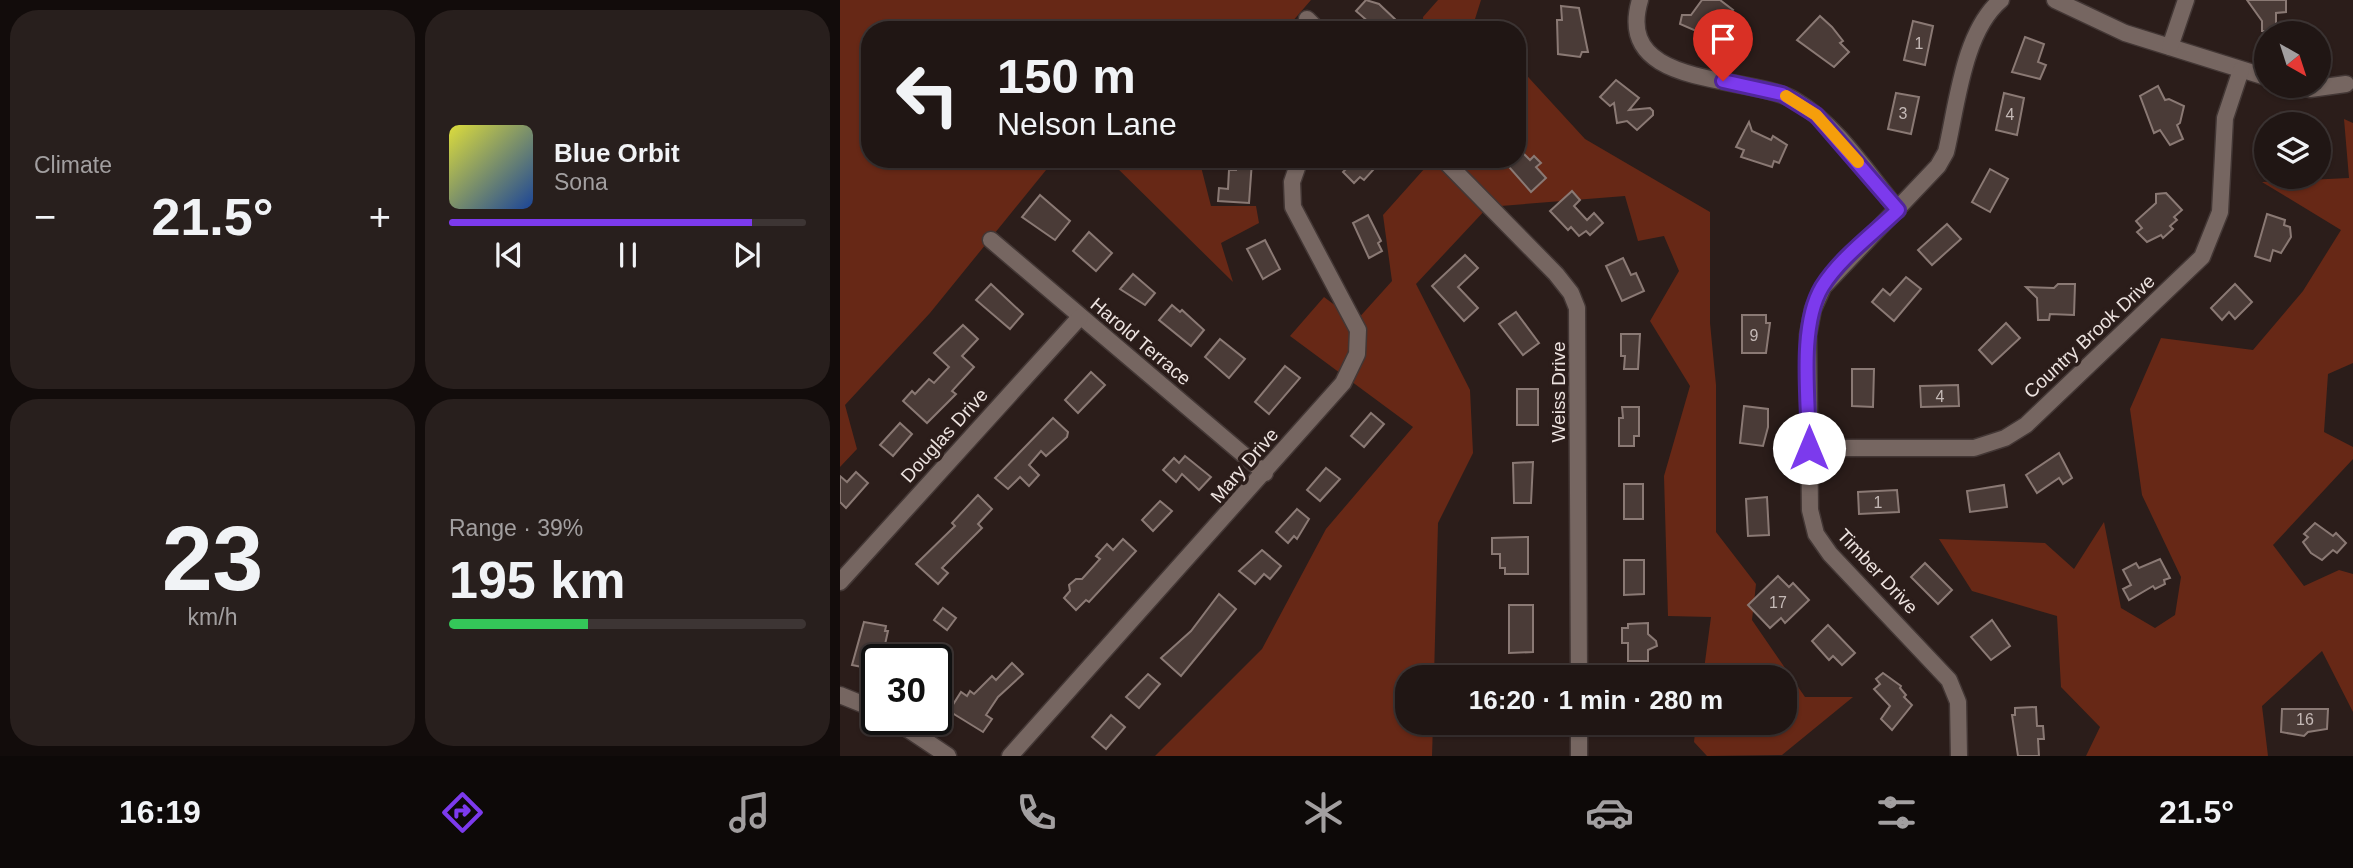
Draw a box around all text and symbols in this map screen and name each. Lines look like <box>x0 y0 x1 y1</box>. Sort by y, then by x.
pin <box>1693 9 1753 81</box>
icon: arrive <box>1704 20 1742 58</box>
north arrow <box>2254 21 2331 98</box>
map controls <box>2254 21 2331 189</box>
house number: 1 <box>1915 35 1924 52</box>
icon: left <box>882 49 973 140</box>
text: 150 m <box>997 49 1136 103</box>
house number: 3 <box>1899 105 1908 122</box>
text: Nelson Lane <box>997 106 1177 142</box>
house number: 4 <box>2006 106 2015 123</box>
button: layers <box>2254 112 2331 189</box>
text: Blue Orbit <box>554 138 680 168</box>
text: Climate <box>34 152 112 178</box>
text: Sona <box>554 169 608 195</box>
text: 21.5° <box>151 188 274 246</box>
text: − <box>34 196 56 238</box>
text: + <box>369 196 391 238</box>
icon: previous <box>490 236 528 274</box>
icon: pause <box>609 236 647 274</box>
icon: next <box>728 236 766 274</box>
street label: Country Brook Drive <box>2020 270 2159 402</box>
street label: Harold Terrace <box>1086 293 1195 389</box>
house number: 9 <box>1750 327 1759 344</box>
street label: Weiss Drive <box>1548 342 1569 443</box>
street label: Douglas Drive <box>897 384 992 487</box>
house number: 4 <box>1936 388 1945 405</box>
position arrow <box>1772 411 1846 485</box>
street label: Mary Drive <box>1206 424 1282 507</box>
house number: 1 <box>1874 494 1883 511</box>
text: 23 <box>162 508 263 609</box>
text: Range · 39% <box>449 515 583 541</box>
street label: Timber Drive <box>1833 525 1922 618</box>
text: 195 km <box>449 551 625 609</box>
house number: 17 <box>1769 594 1787 611</box>
text: km/h <box>188 604 237 630</box>
speed limit sign: 30 <box>861 644 952 735</box>
text: 16:20 · 1 min · 280 m <box>1469 685 1723 715</box>
house number: 16 <box>2296 711 2314 728</box>
icon: directions <box>438 788 487 837</box>
icon: music <box>725 788 774 837</box>
icon: phone <box>1012 788 1061 837</box>
icon: climate <box>1299 788 1348 837</box>
icon: car <box>1585 788 1634 837</box>
icon: filters <box>1872 788 1921 837</box>
text: 16:19 <box>119 794 201 830</box>
text: 21.5° <box>2159 794 2234 830</box>

